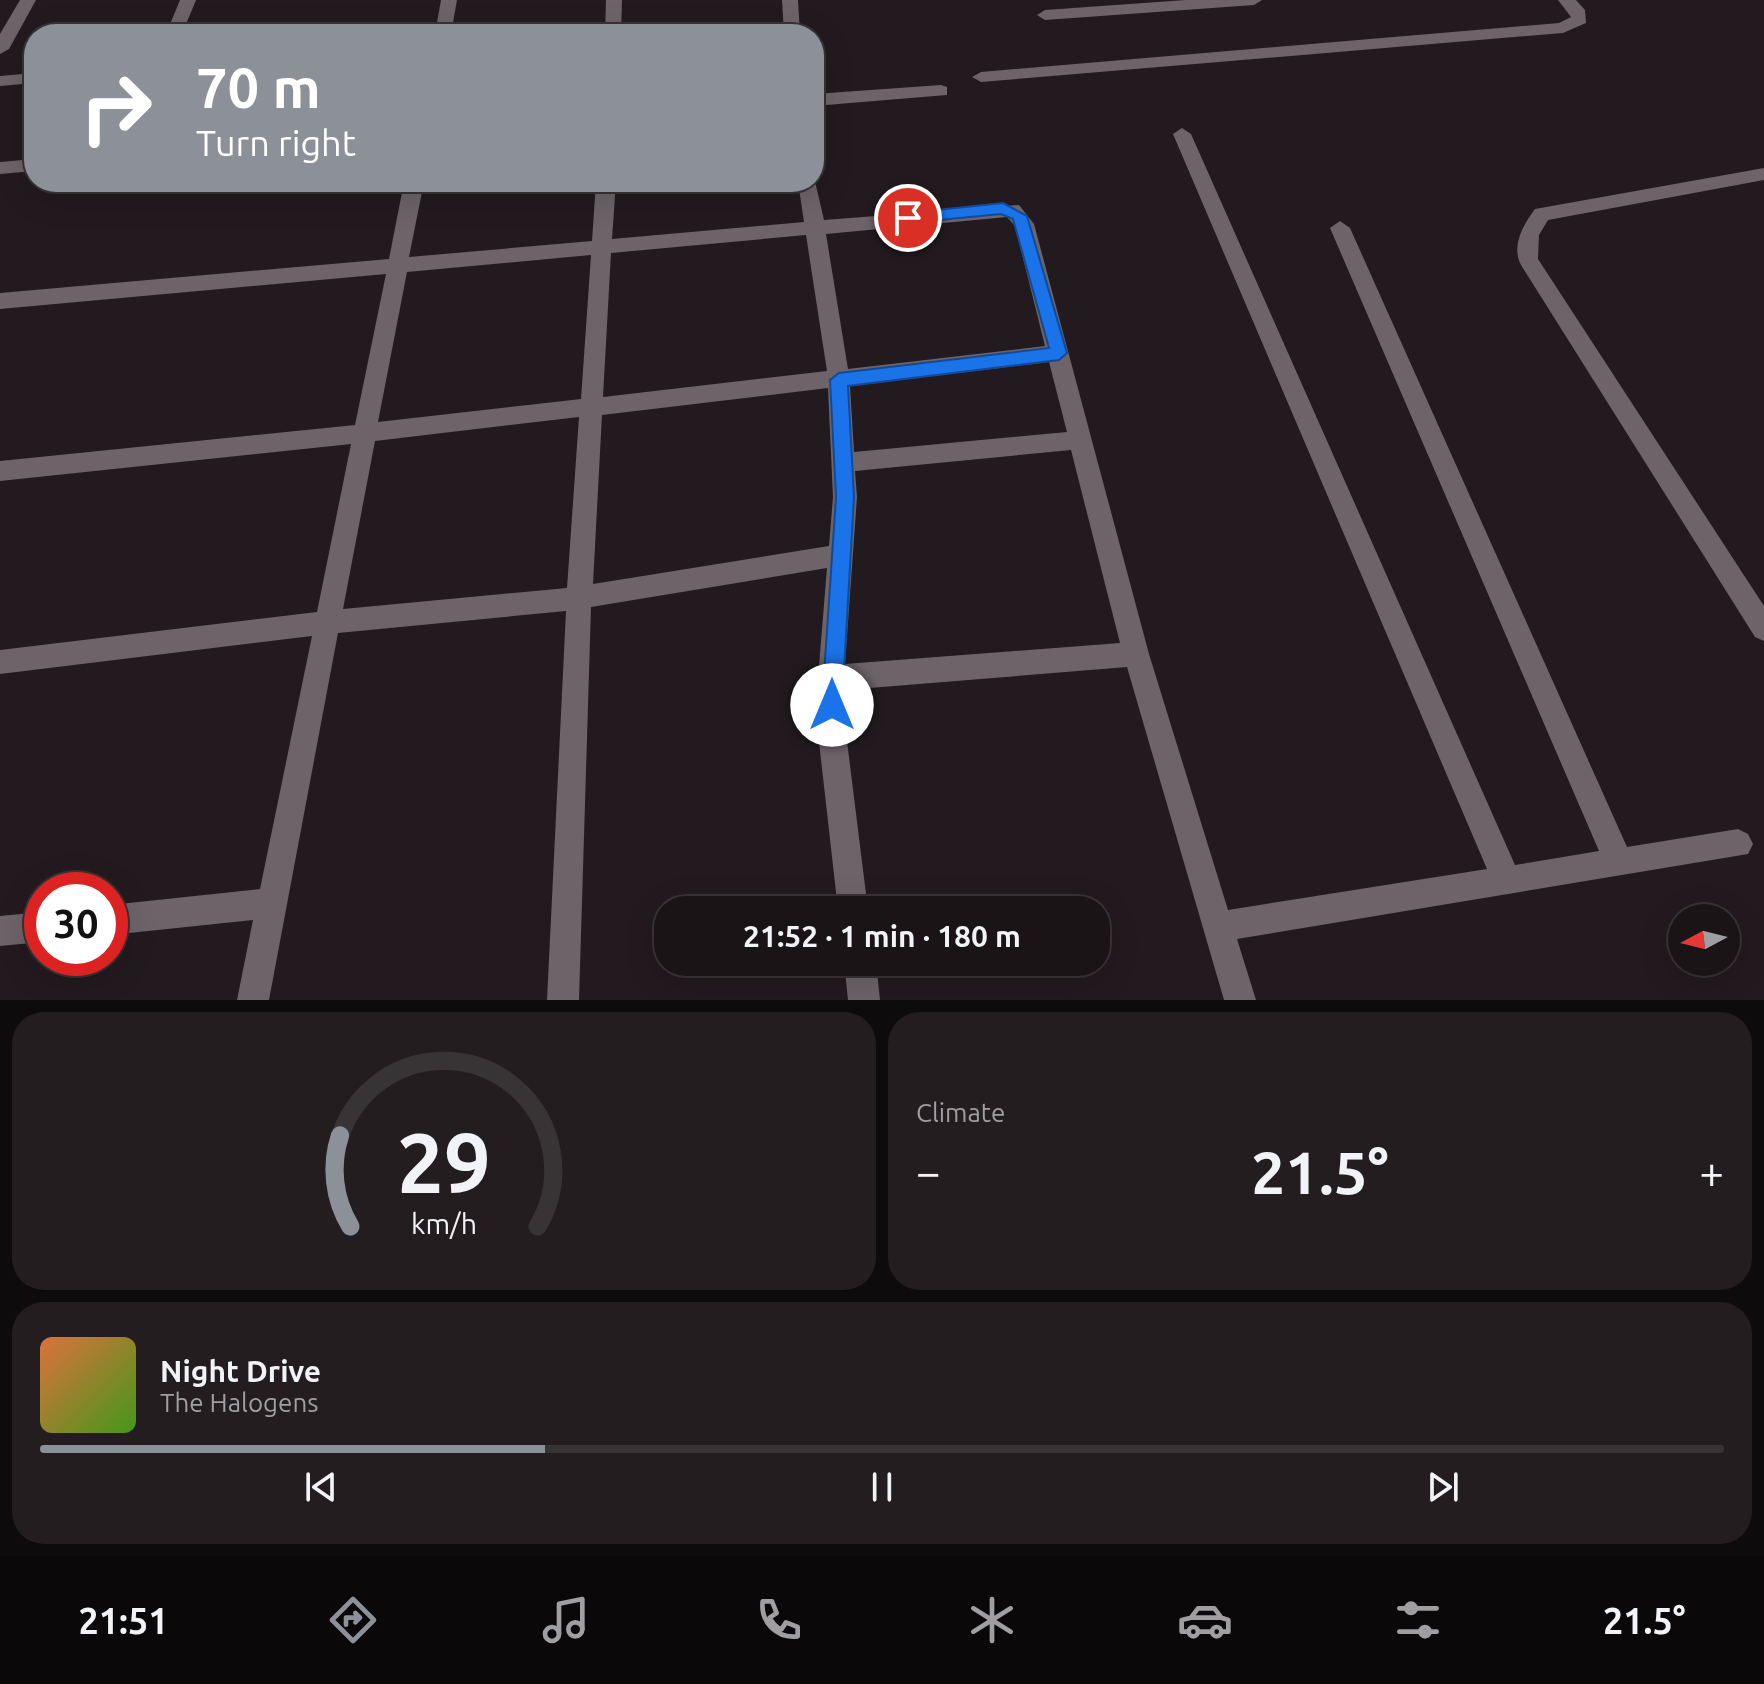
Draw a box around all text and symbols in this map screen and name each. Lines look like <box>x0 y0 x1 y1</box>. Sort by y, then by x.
icon: right <box>64 56 168 160</box>
text: 70 m <box>196 56 321 119</box>
text: Turn right <box>196 122 356 163</box>
pin <box>874 184 942 252</box>
icon: arrive <box>886 196 930 240</box>
position arrow <box>790 663 874 747</box>
speed limit sign: 30 <box>24 872 128 976</box>
north arrow <box>1668 904 1740 976</box>
map controls <box>1668 904 1740 976</box>
text: 21:52 · 1 min · 180 m <box>743 919 1021 953</box>
text: Climate <box>916 1098 1005 1127</box>
text: 29 <box>397 1115 491 1209</box>
text: 21.5° <box>1251 1138 1389 1205</box>
text: − <box>916 1147 941 1196</box>
text: + <box>1699 1147 1724 1196</box>
text: km/h <box>411 1207 477 1239</box>
text: Night Drive <box>160 1354 321 1388</box>
text: The Halogens <box>160 1388 319 1417</box>
icon: previous <box>299 1465 343 1509</box>
icon: pause <box>860 1465 904 1509</box>
icon: next <box>1421 1465 1465 1509</box>
icon: directions <box>325 1592 381 1648</box>
icon: music <box>538 1592 594 1648</box>
icon: phone <box>751 1592 807 1648</box>
icon: climate <box>964 1592 1020 1648</box>
icon: car <box>1177 1592 1233 1648</box>
icon: filters <box>1390 1592 1446 1648</box>
text: 21:51 <box>78 1600 169 1641</box>
text: 21.5° <box>1603 1600 1685 1641</box>

